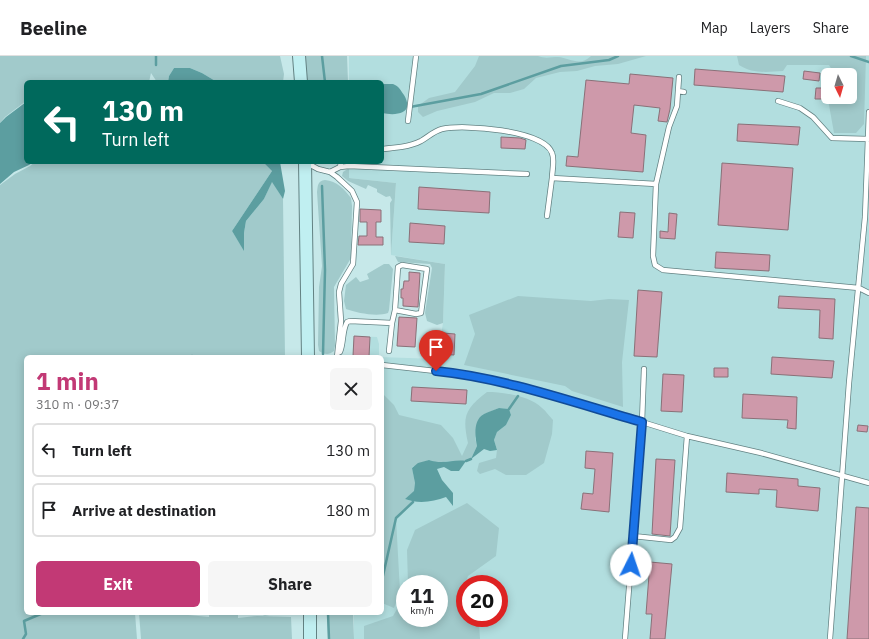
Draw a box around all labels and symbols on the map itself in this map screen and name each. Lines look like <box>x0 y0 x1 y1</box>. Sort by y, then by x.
north arrow <box>821 68 857 104</box>
pin <box>419 330 453 371</box>
position arrow <box>610 544 652 586</box>
speed limit sign: 20 <box>456 575 508 627</box>

